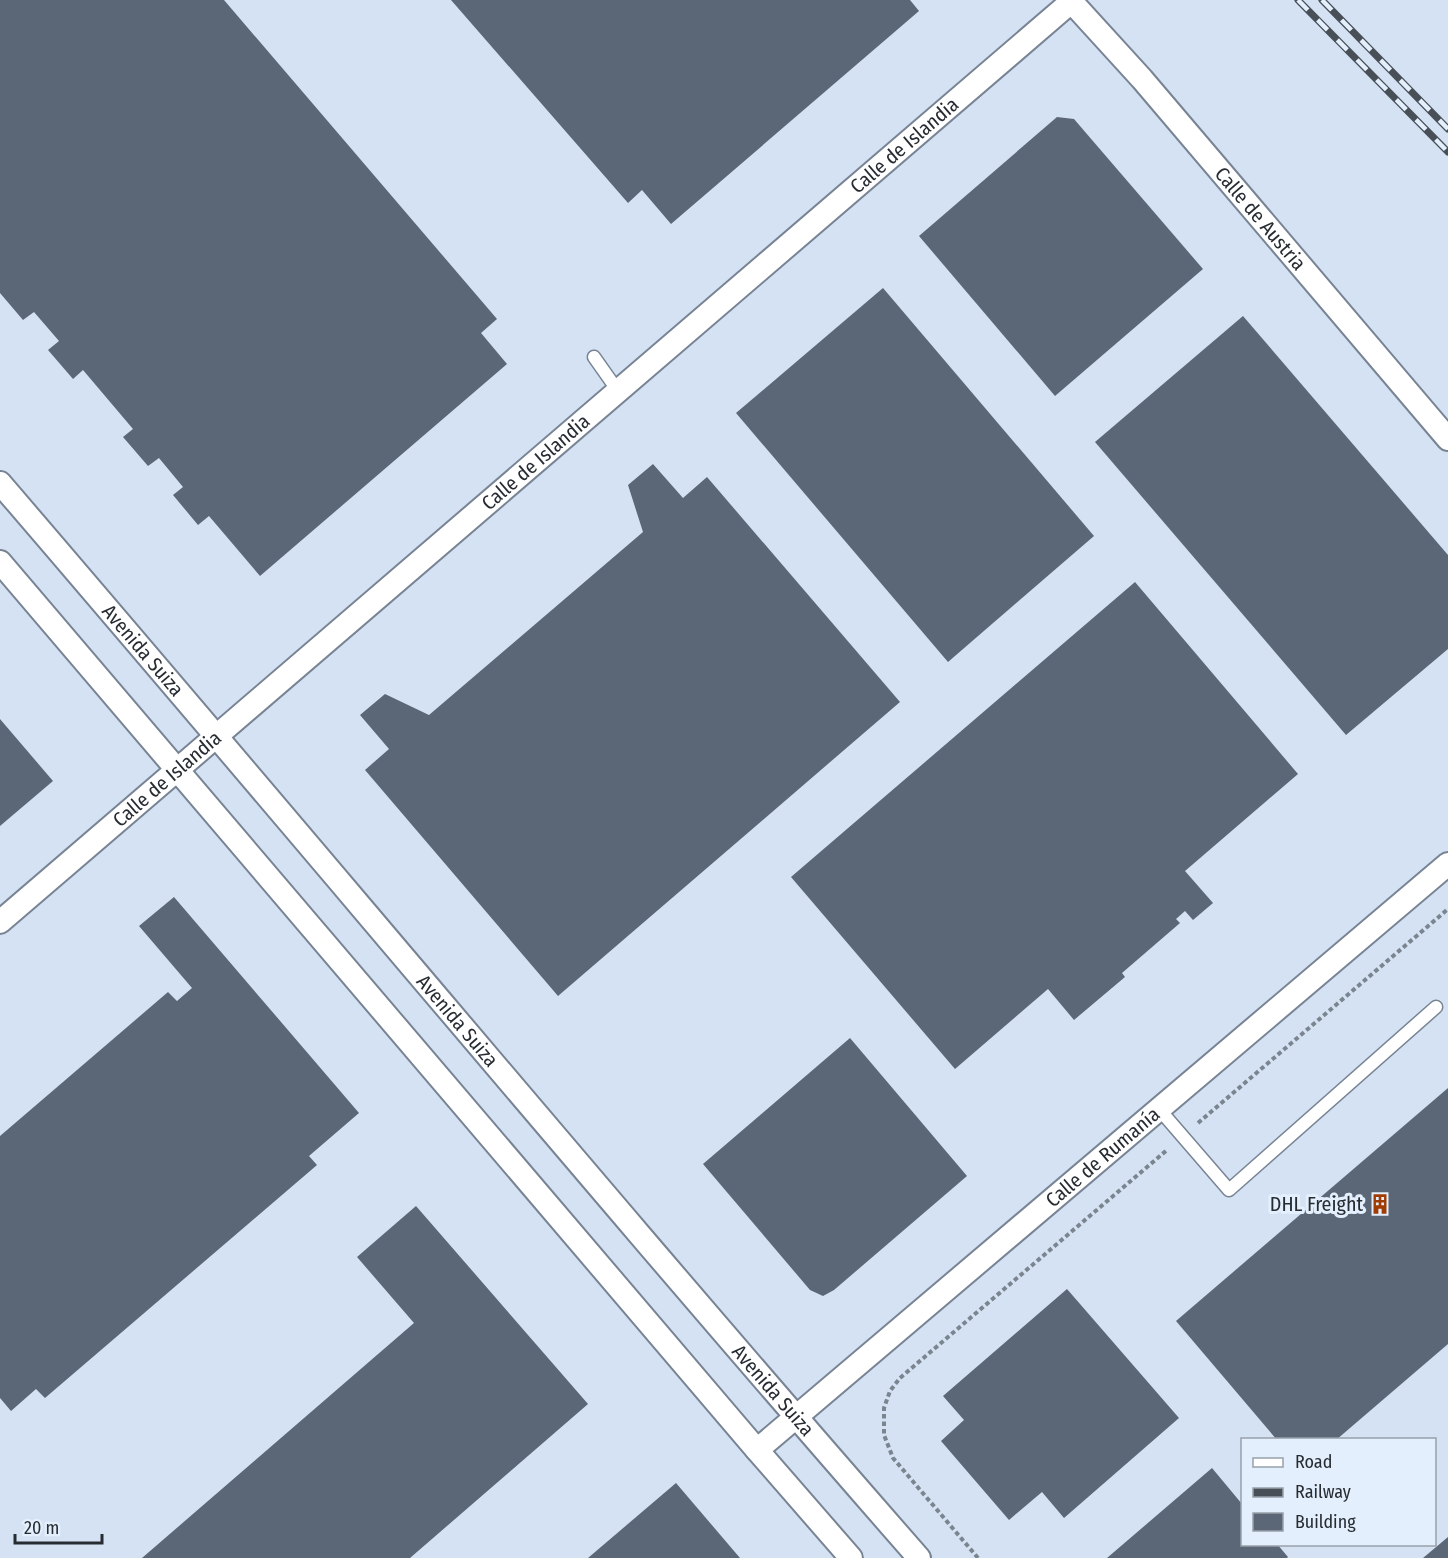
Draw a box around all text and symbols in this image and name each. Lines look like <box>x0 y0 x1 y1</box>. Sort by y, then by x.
street label: Calle de Islandia <box>845 92 963 198</box>
street label: Calle de Austria <box>1210 162 1311 275</box>
street label: Calle de Islandia <box>477 409 595 515</box>
street label: Avenida Suiza <box>97 599 189 701</box>
street label: Calle de Islandia <box>108 726 226 832</box>
street label: Avenida Suiza <box>412 970 503 1072</box>
street label: Calle de Rumanía <box>1041 1102 1164 1212</box>
place label: DHL Freight <box>1270 1192 1363 1216</box>
building icon: DHL Freight <box>1368 1192 1392 1216</box>
street label: Avenida Suiza <box>727 1340 819 1441</box>
legend <box>1241 1438 1436 1546</box>
text: Road <box>1295 1451 1332 1473</box>
text: Railway <box>1295 1481 1351 1503</box>
scale bar <box>15 1507 102 1545</box>
text: Building <box>1295 1511 1356 1533</box>
text: 20 m <box>24 1517 59 1539</box>

